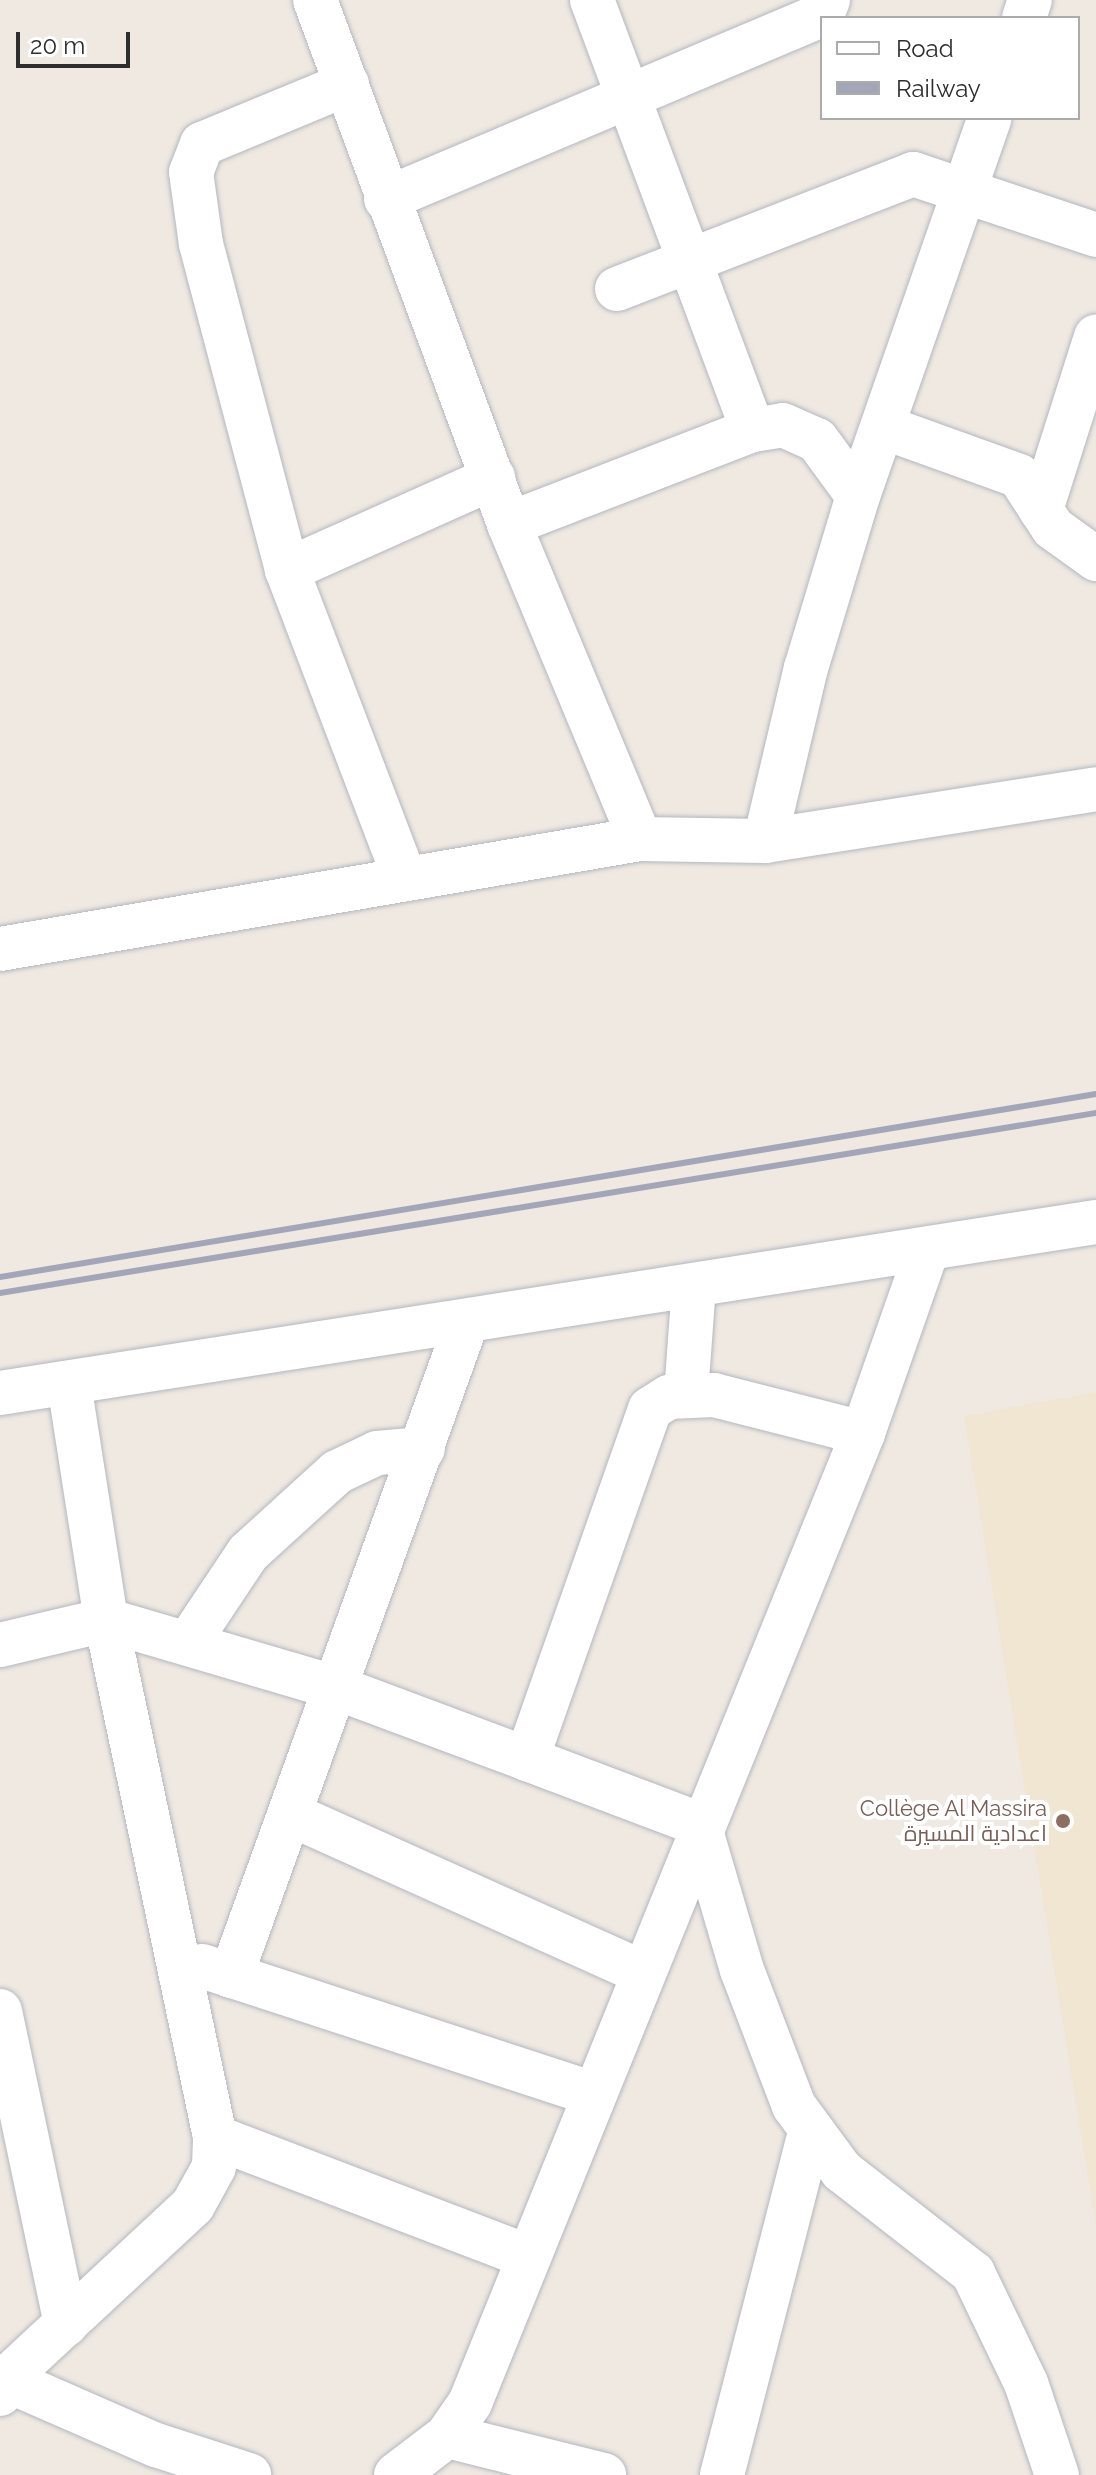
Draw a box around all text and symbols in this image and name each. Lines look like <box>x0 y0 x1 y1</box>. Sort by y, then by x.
scale bar <box>20 16 134 66</box>
legend <box>820 16 1080 120</box>
text: 20 m <box>30 31 85 60</box>
text: Road <box>896 34 954 63</box>
text: Railway <box>896 74 981 103</box>
place label: Collège Al Massira اعدادية المسيرة <box>858 1795 1047 1846</box>
marker: Collège Al Massira اعدادية المسيرة <box>1054 1812 1072 1830</box>

